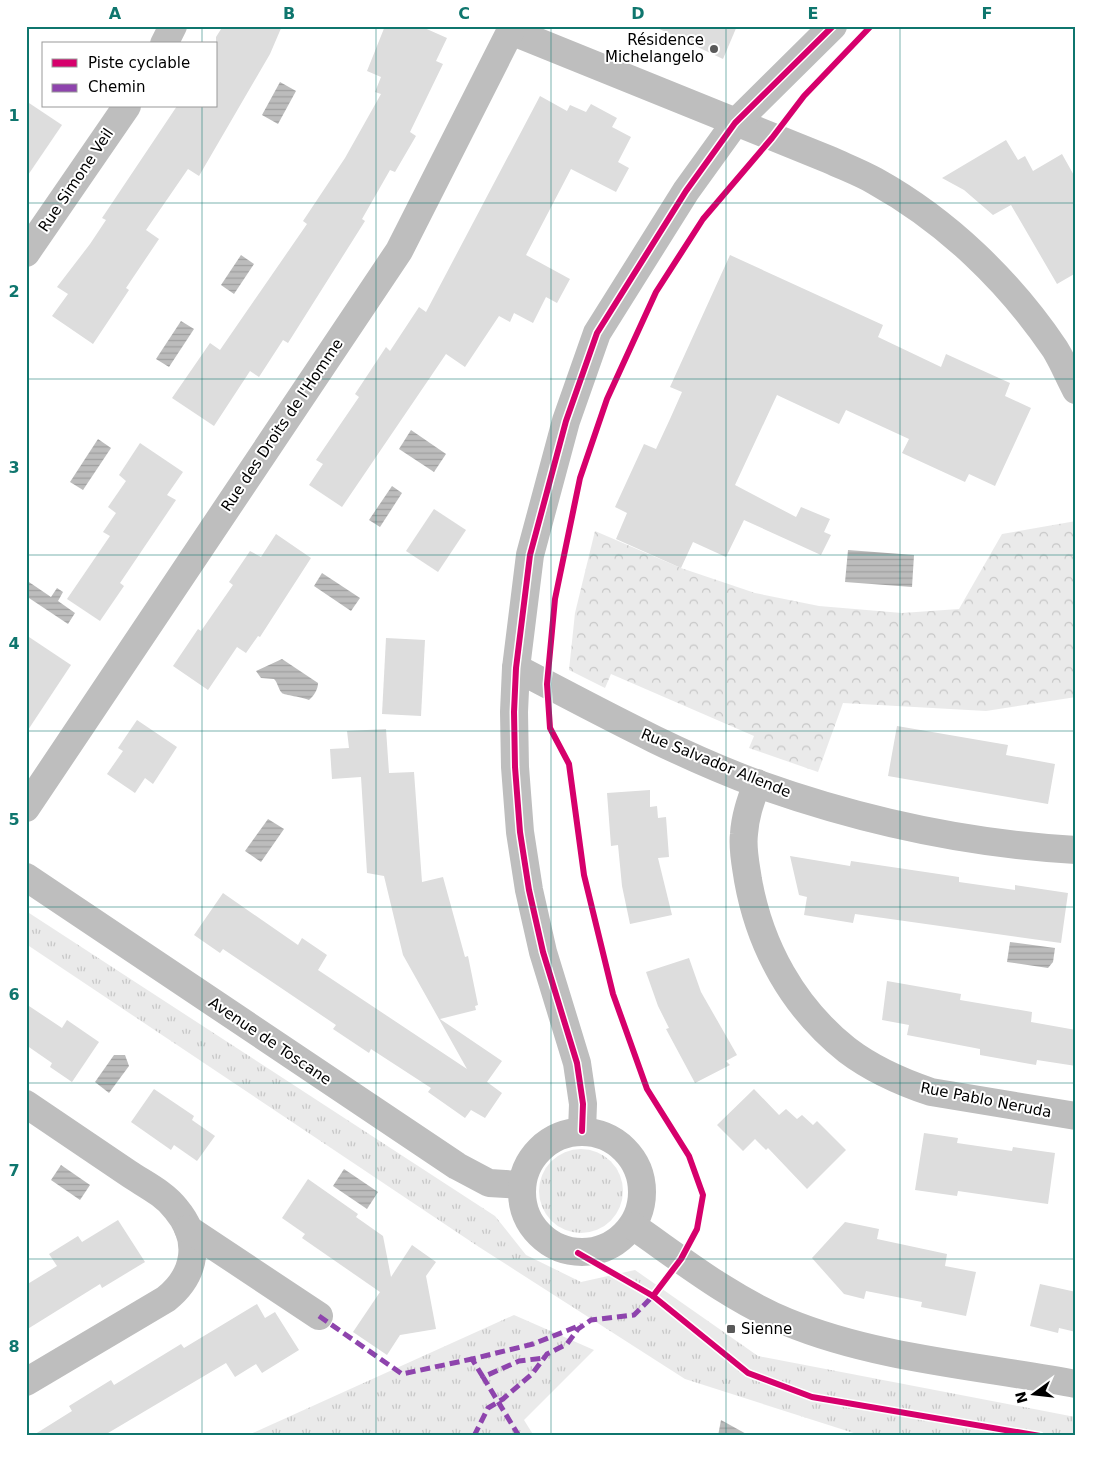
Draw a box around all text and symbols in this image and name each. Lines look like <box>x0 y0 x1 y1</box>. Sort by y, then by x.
text: A <box>109 4 122 23</box>
text: B <box>283 4 295 23</box>
text: C <box>458 4 470 23</box>
text: D <box>631 4 645 23</box>
text: E <box>808 4 818 23</box>
text: F <box>982 4 992 23</box>
place label: Résidence Michelangelo <box>605 31 704 66</box>
legend <box>42 42 218 108</box>
marker: Résidence Michelangelo <box>708 43 720 55</box>
text: Piste cyclable <box>88 54 190 72</box>
text: Chemin <box>88 78 146 96</box>
text: 1 <box>8 106 20 125</box>
street label: Rue Simone Veil <box>35 125 117 235</box>
text: 2 <box>8 282 20 301</box>
street label: Rue des Droits de l'Homme <box>217 335 347 515</box>
text: 3 <box>8 458 20 477</box>
text: 4 <box>8 634 20 653</box>
street label: Rue Salvador Allende <box>638 725 794 801</box>
text: 5 <box>8 810 20 829</box>
text: 6 <box>8 985 20 1004</box>
street label: Avenue de Toscane <box>205 993 335 1089</box>
street label: Rue Pablo Neruda <box>919 1078 1053 1122</box>
text: 7 <box>8 1161 20 1180</box>
place label: Sienne <box>741 1320 792 1338</box>
marker: Sienne <box>725 1323 737 1335</box>
text: 8 <box>8 1337 20 1356</box>
north arrow <box>1010 1370 1060 1420</box>
text: N <box>1012 1390 1031 1405</box>

